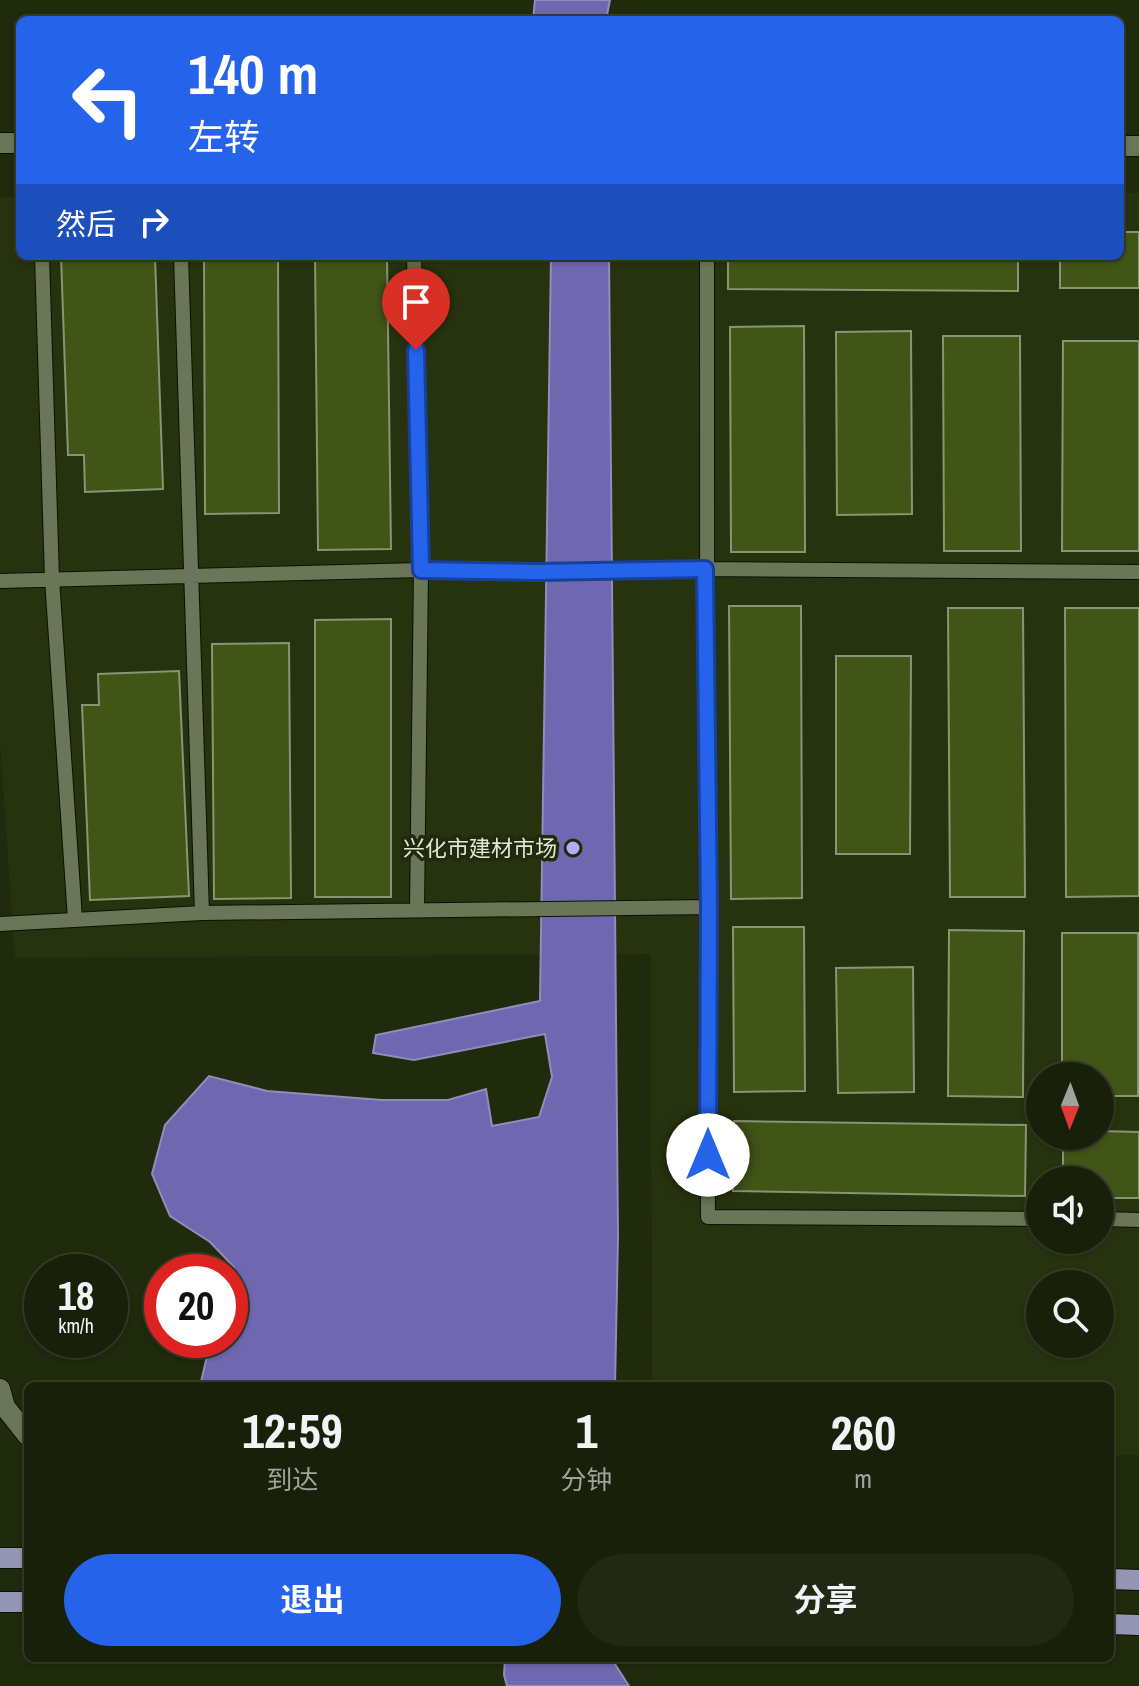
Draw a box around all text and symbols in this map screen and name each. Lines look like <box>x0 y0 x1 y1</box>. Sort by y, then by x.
text: 140 m <box>188 36 318 111</box>
icon: left <box>56 48 160 152</box>
text: 左转 <box>188 113 260 161</box>
icon: right <box>132 200 176 244</box>
text: 然后 <box>56 204 116 244</box>
pin <box>382 268 450 350</box>
icon: arrive <box>394 280 438 324</box>
place label: 兴化市建材市场 <box>403 833 557 863</box>
marker: 兴化市建材市场 <box>564 839 582 857</box>
north arrow <box>1026 1062 1114 1150</box>
map controls <box>1026 1062 1114 1358</box>
position arrow <box>666 1113 750 1197</box>
button: sound <box>1026 1166 1114 1254</box>
speed limit sign: 20 <box>144 1254 248 1358</box>
text: 18 <box>58 1269 94 1322</box>
button: search <box>1026 1270 1114 1358</box>
text: km/h <box>58 1312 94 1339</box>
text: 12:59 <box>242 1398 343 1463</box>
text: 1 <box>576 1398 597 1463</box>
text: 260 <box>830 1400 896 1465</box>
text: m <box>854 1461 872 1496</box>
text: 到达 <box>266 1462 318 1497</box>
text: 分钟 <box>560 1462 612 1497</box>
button: 退出 <box>64 1554 561 1646</box>
button: 分享 <box>577 1554 1074 1646</box>

